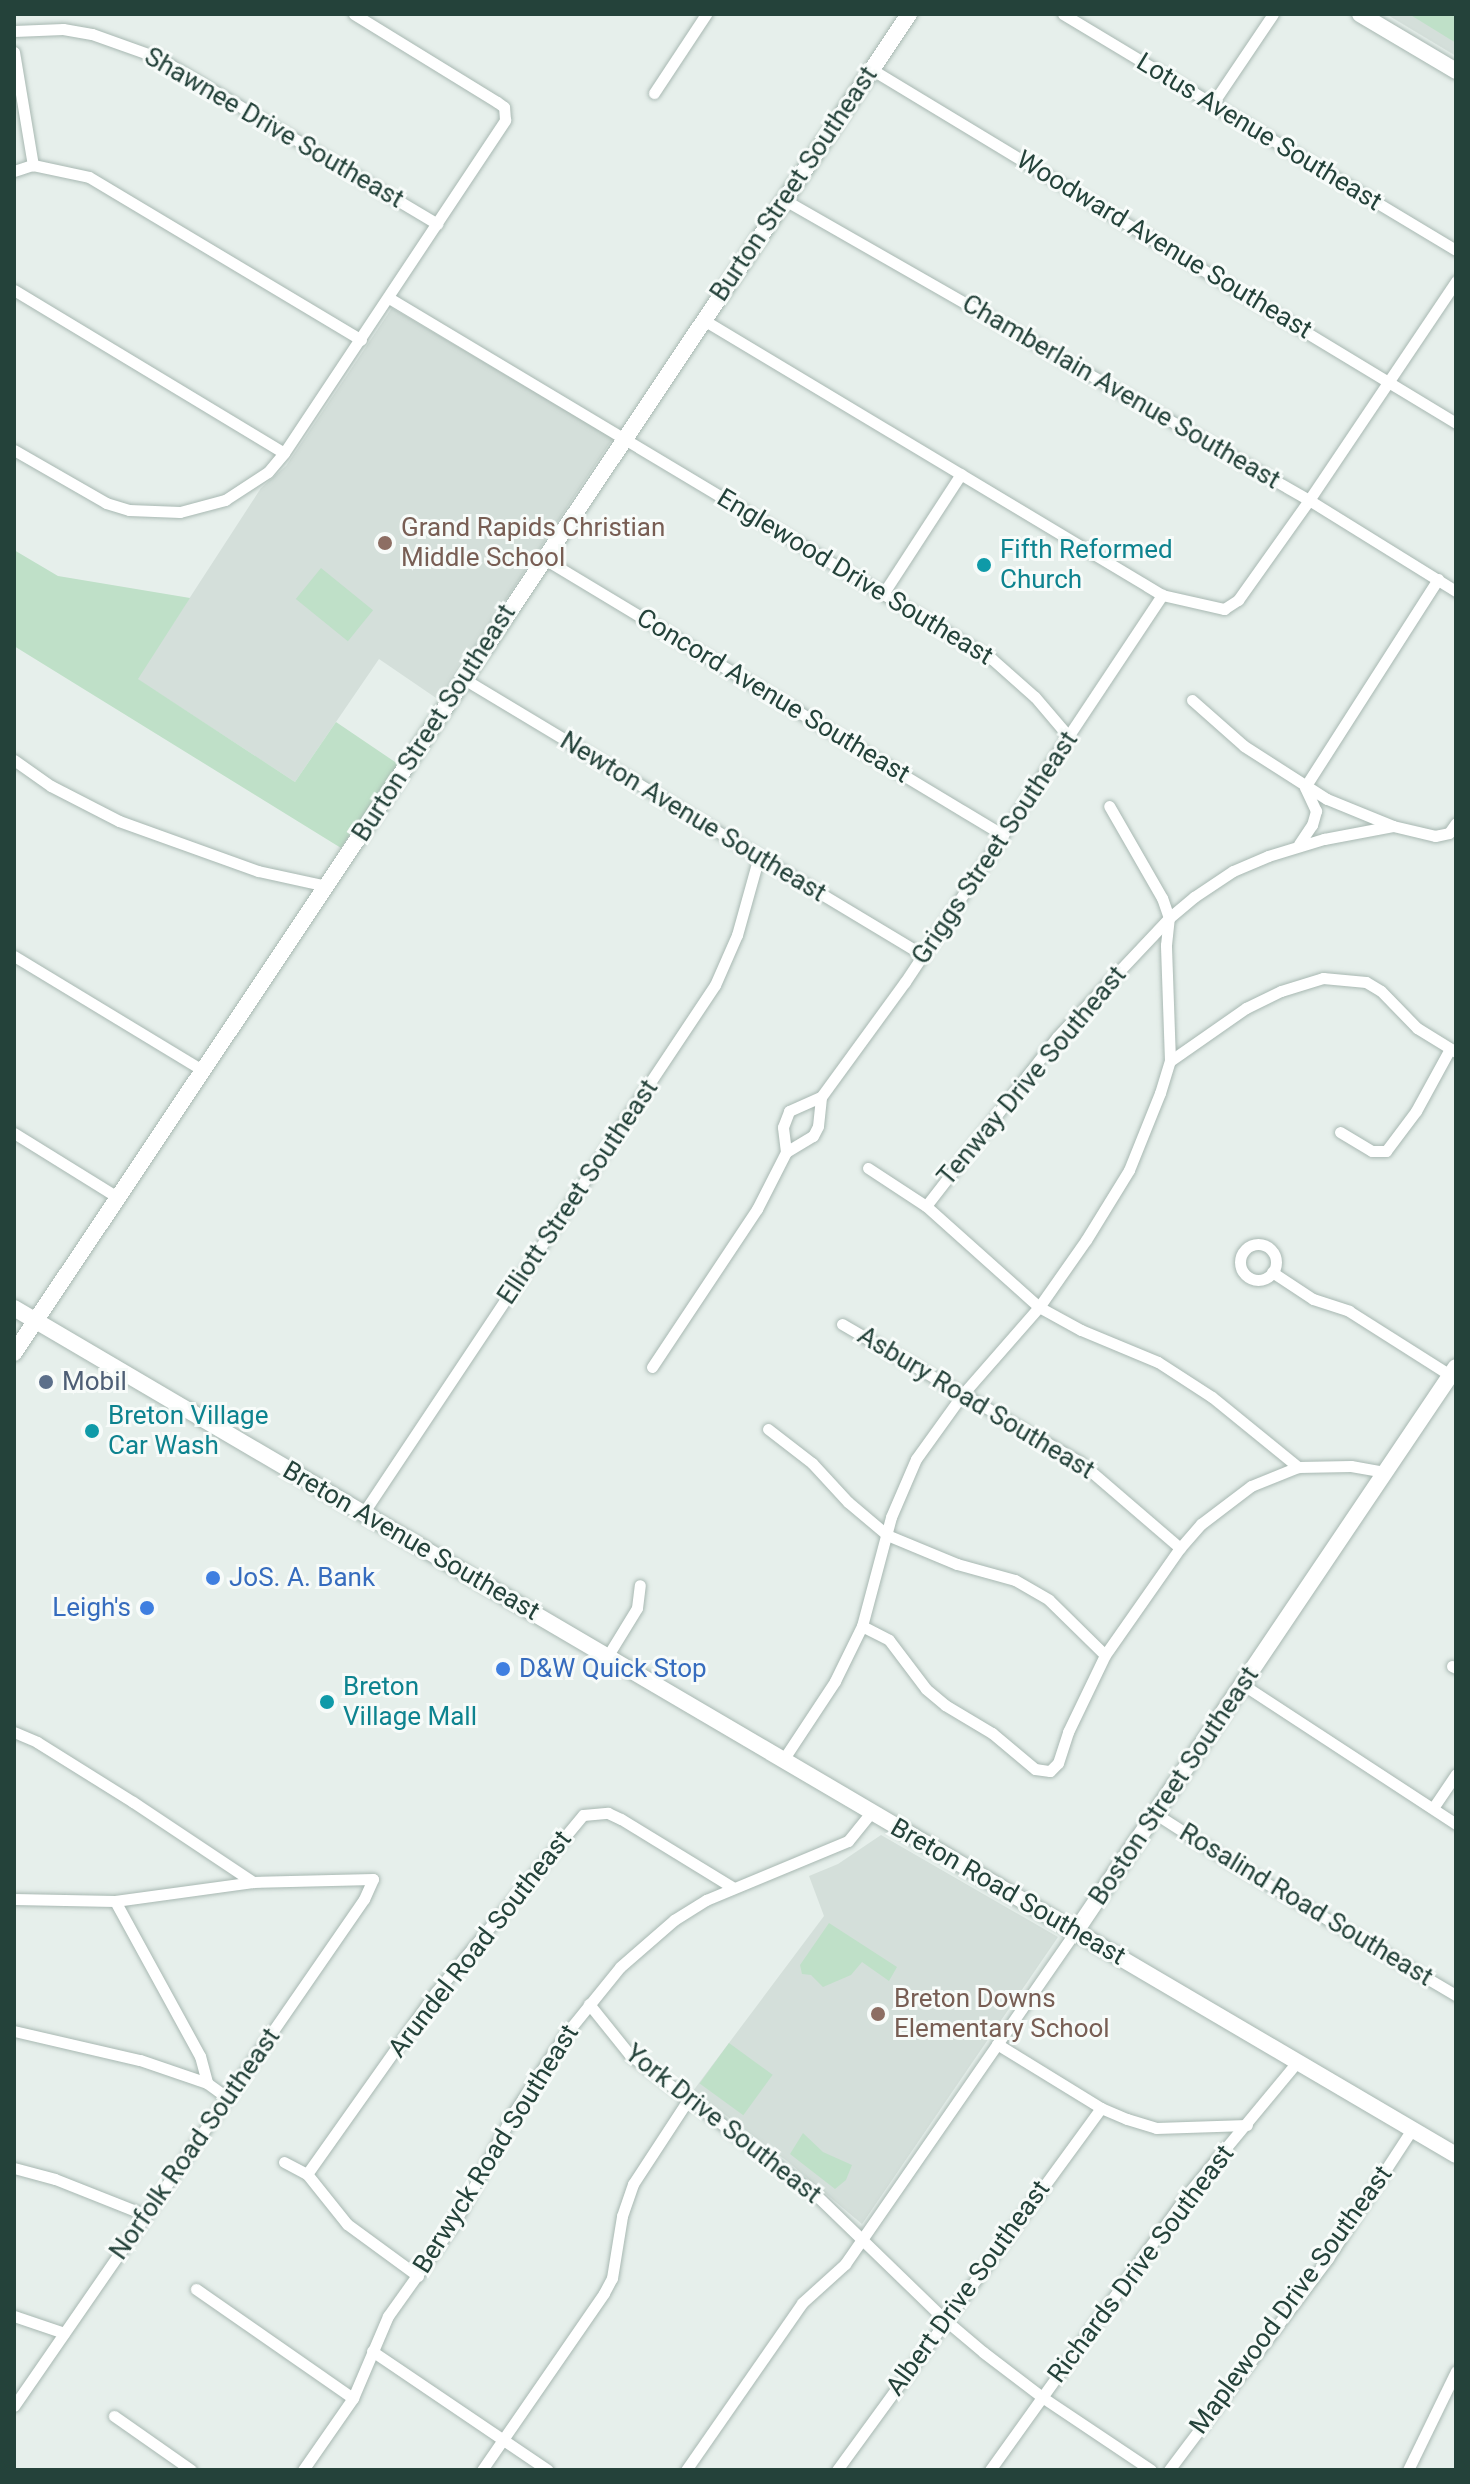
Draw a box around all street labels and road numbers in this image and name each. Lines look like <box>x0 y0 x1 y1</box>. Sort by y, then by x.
street label: Shawnee Drive Southeast <box>139 41 409 215</box>
street label: Lotus Avenue Southeast <box>1131 46 1387 218</box>
street label: Burton Street Southeast <box>704 61 884 307</box>
street label: Woodward Avenue Southeast <box>1011 144 1317 346</box>
street label: Chamberlain Avenue Southeast <box>957 288 1285 496</box>
street label: Englewood Drive Southeast <box>711 482 999 672</box>
street label: Burton Street Southeast <box>346 599 522 847</box>
street label: Concord Avenue Southeast <box>631 602 915 790</box>
street label: Newton Avenue Southeast <box>554 725 832 909</box>
street label: Griggs Street Southeast <box>905 726 1085 970</box>
street label: Tenway Drive Southeast <box>931 960 1133 1192</box>
street label: Elliott Street Southeast <box>491 1074 665 1310</box>
street label: Asbury Road Southeast <box>852 1320 1100 1486</box>
street label: Breton Avenue Southeast <box>277 1455 545 1627</box>
street label: Boston Street Southeast <box>1083 1661 1265 1911</box>
street label: Breton Road Southeast <box>885 1812 1131 1972</box>
street label: Rosalind Road Southeast <box>1174 1817 1438 1993</box>
street label: Arundel Road Southeast <box>382 1824 578 2064</box>
street label: Berwyck Road Southeast <box>407 2019 585 2279</box>
street label: Norfolk Road Southeast <box>103 2022 287 2266</box>
street label: York Drive Southeast <box>619 2038 827 2210</box>
street label: Richards Drive Southeast <box>1041 2139 1241 2389</box>
street label: Maplewood Drive Southeast <box>1183 2160 1399 2440</box>
street label: Albert Drive Southeast <box>879 2174 1057 2402</box>

